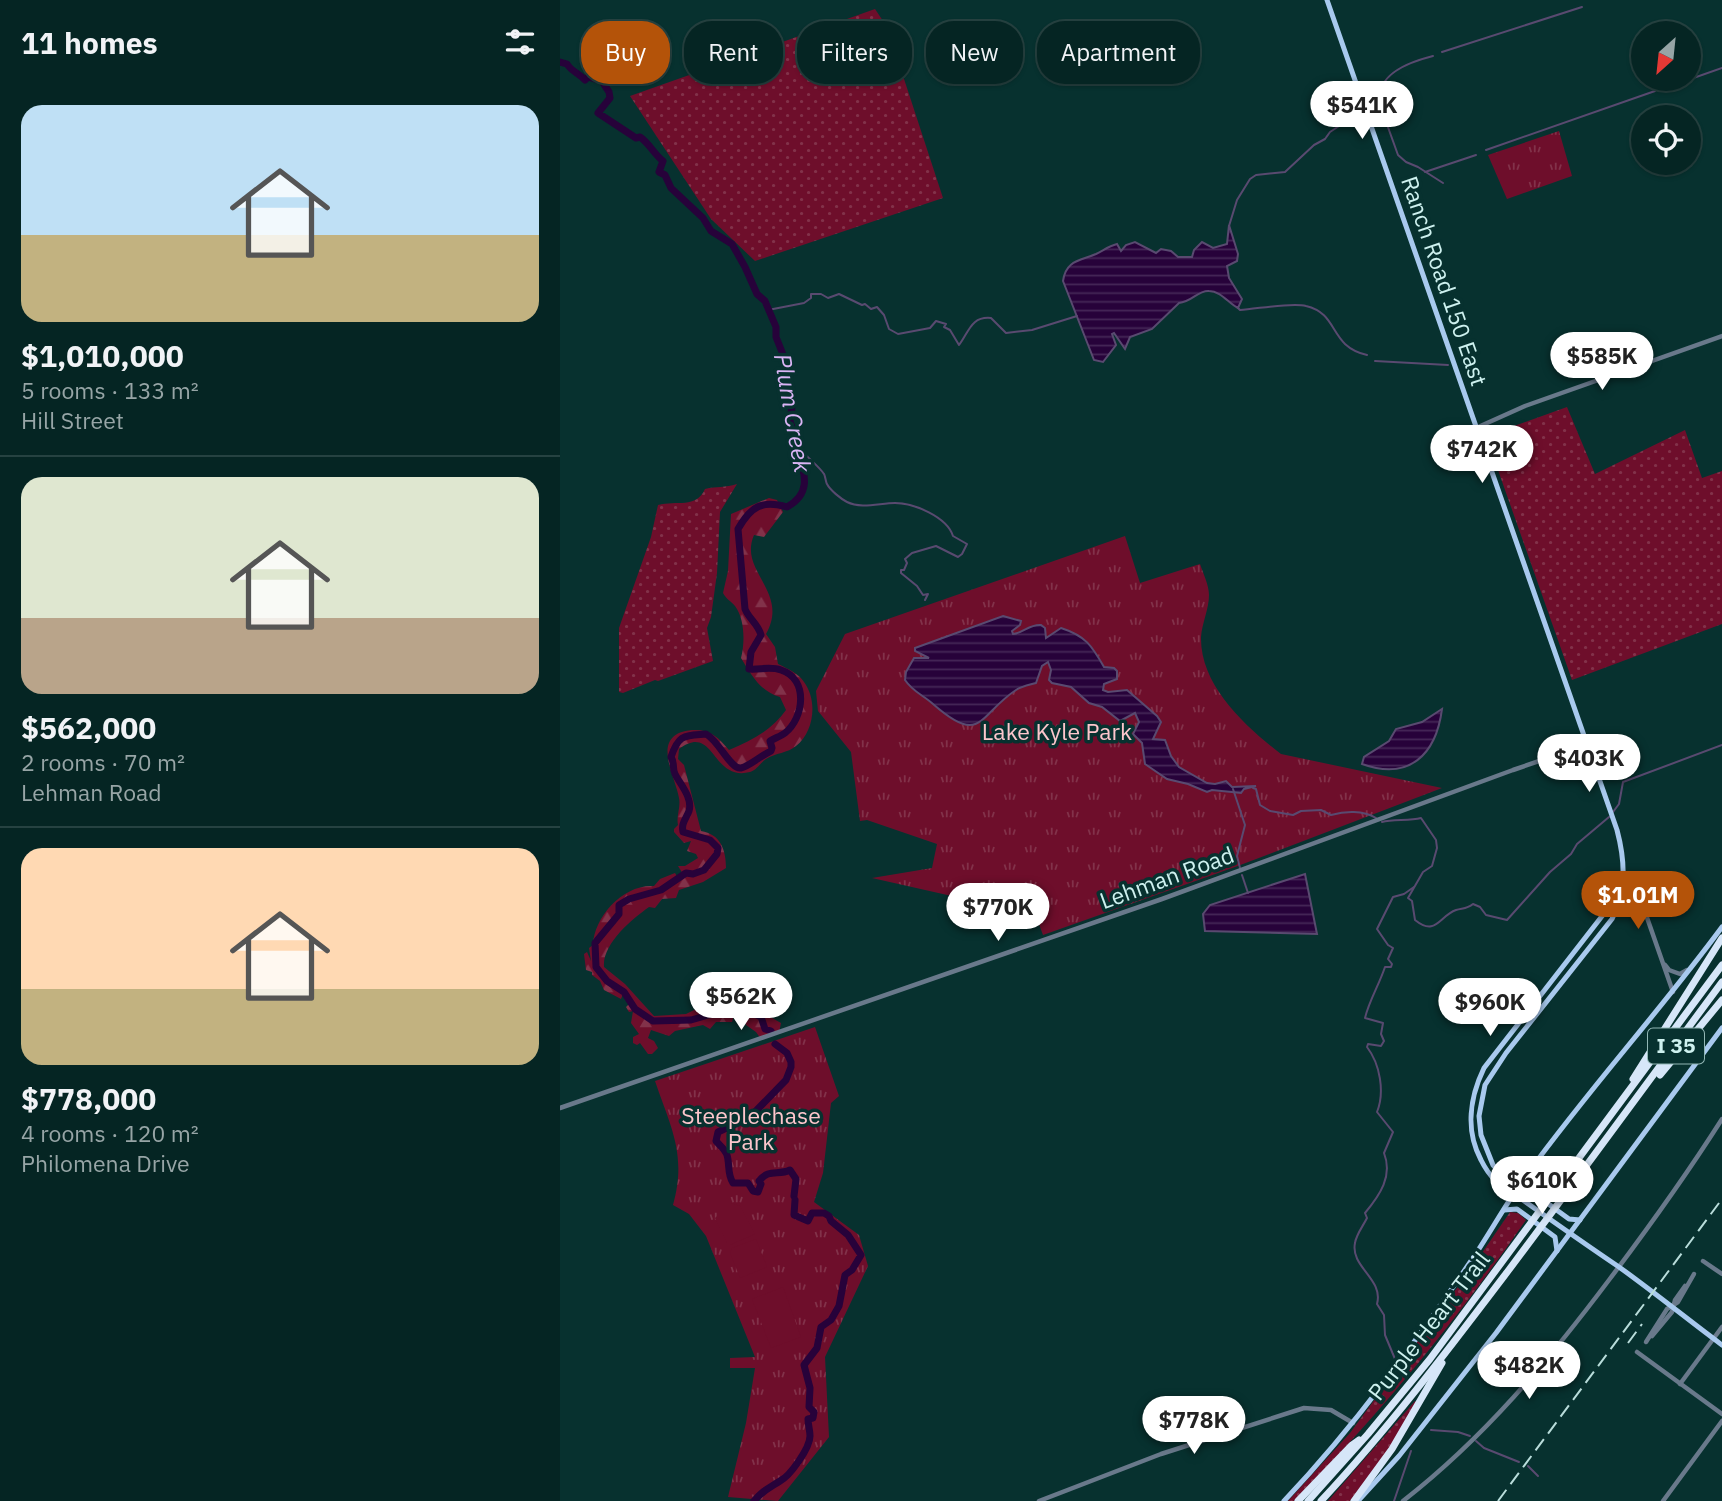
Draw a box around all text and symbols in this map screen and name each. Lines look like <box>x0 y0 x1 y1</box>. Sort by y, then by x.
chip: Buy <box>581 21 670 84</box>
chip: Rent <box>684 21 783 84</box>
chip: Filters <box>797 21 912 84</box>
chip: New <box>926 21 1023 84</box>
chip: Apartment <box>1037 21 1200 84</box>
north arrow <box>1631 21 1701 91</box>
map controls <box>1631 21 1701 175</box>
text: 11 homes <box>21 23 158 62</box>
icon: filters <box>501 23 539 61</box>
pin: $541K <box>1313 82 1411 141</box>
text: $541K <box>1326 89 1398 119</box>
button: locate <box>1631 105 1701 175</box>
icon: home <box>217 150 343 276</box>
street label: Ranch Road 150 East <box>1395 172 1495 389</box>
pin: $585K <box>1553 332 1651 392</box>
text: $1,010,000 <box>21 336 184 375</box>
text: $585K <box>1566 340 1638 370</box>
water label: Plum Creek <box>767 351 819 475</box>
text: 5 rooms · 133 m² <box>21 375 199 405</box>
text: Hill Street <box>21 405 124 435</box>
pin: $742K <box>1433 426 1531 485</box>
text: $742K <box>1446 433 1518 463</box>
icon: home <box>217 522 343 648</box>
text: $562,000 <box>21 708 156 747</box>
park label: Lake Kyle Park <box>982 716 1132 746</box>
pin: $403K <box>1540 734 1638 794</box>
text: $403K <box>1553 742 1625 772</box>
text: 2 rooms · 70 m² <box>21 747 185 777</box>
text: Lehman Road <box>21 777 162 807</box>
street label: Lehman Road <box>1095 839 1238 915</box>
pin: $1.01M <box>1581 872 1695 931</box>
text: $1.01M <box>1597 879 1679 909</box>
pin: $770K <box>949 884 1047 943</box>
text: $770K <box>962 891 1034 921</box>
icon: home <box>217 893 343 1019</box>
pin: $562K <box>692 972 790 1032</box>
pin: $960K <box>1441 978 1539 1038</box>
text: $562K <box>705 980 777 1010</box>
text: $960K <box>1454 986 1526 1016</box>
road number: I 35 <box>1648 1028 1704 1064</box>
text: $778,000 <box>21 1079 156 1118</box>
park label: Steeplechase Park <box>681 1100 821 1156</box>
text: 4 rooms · 120 m² <box>21 1118 199 1148</box>
text: Philomena Drive <box>21 1148 190 1178</box>
pin: $610K <box>1493 1156 1591 1216</box>
text: $610K <box>1506 1164 1578 1194</box>
street label: Purple Heart Trail <box>1361 1245 1496 1406</box>
pin: $482K <box>1480 1342 1578 1401</box>
text: $482K <box>1493 1349 1565 1379</box>
pin: $778K <box>1145 1396 1243 1456</box>
text: $778K <box>1158 1404 1230 1434</box>

